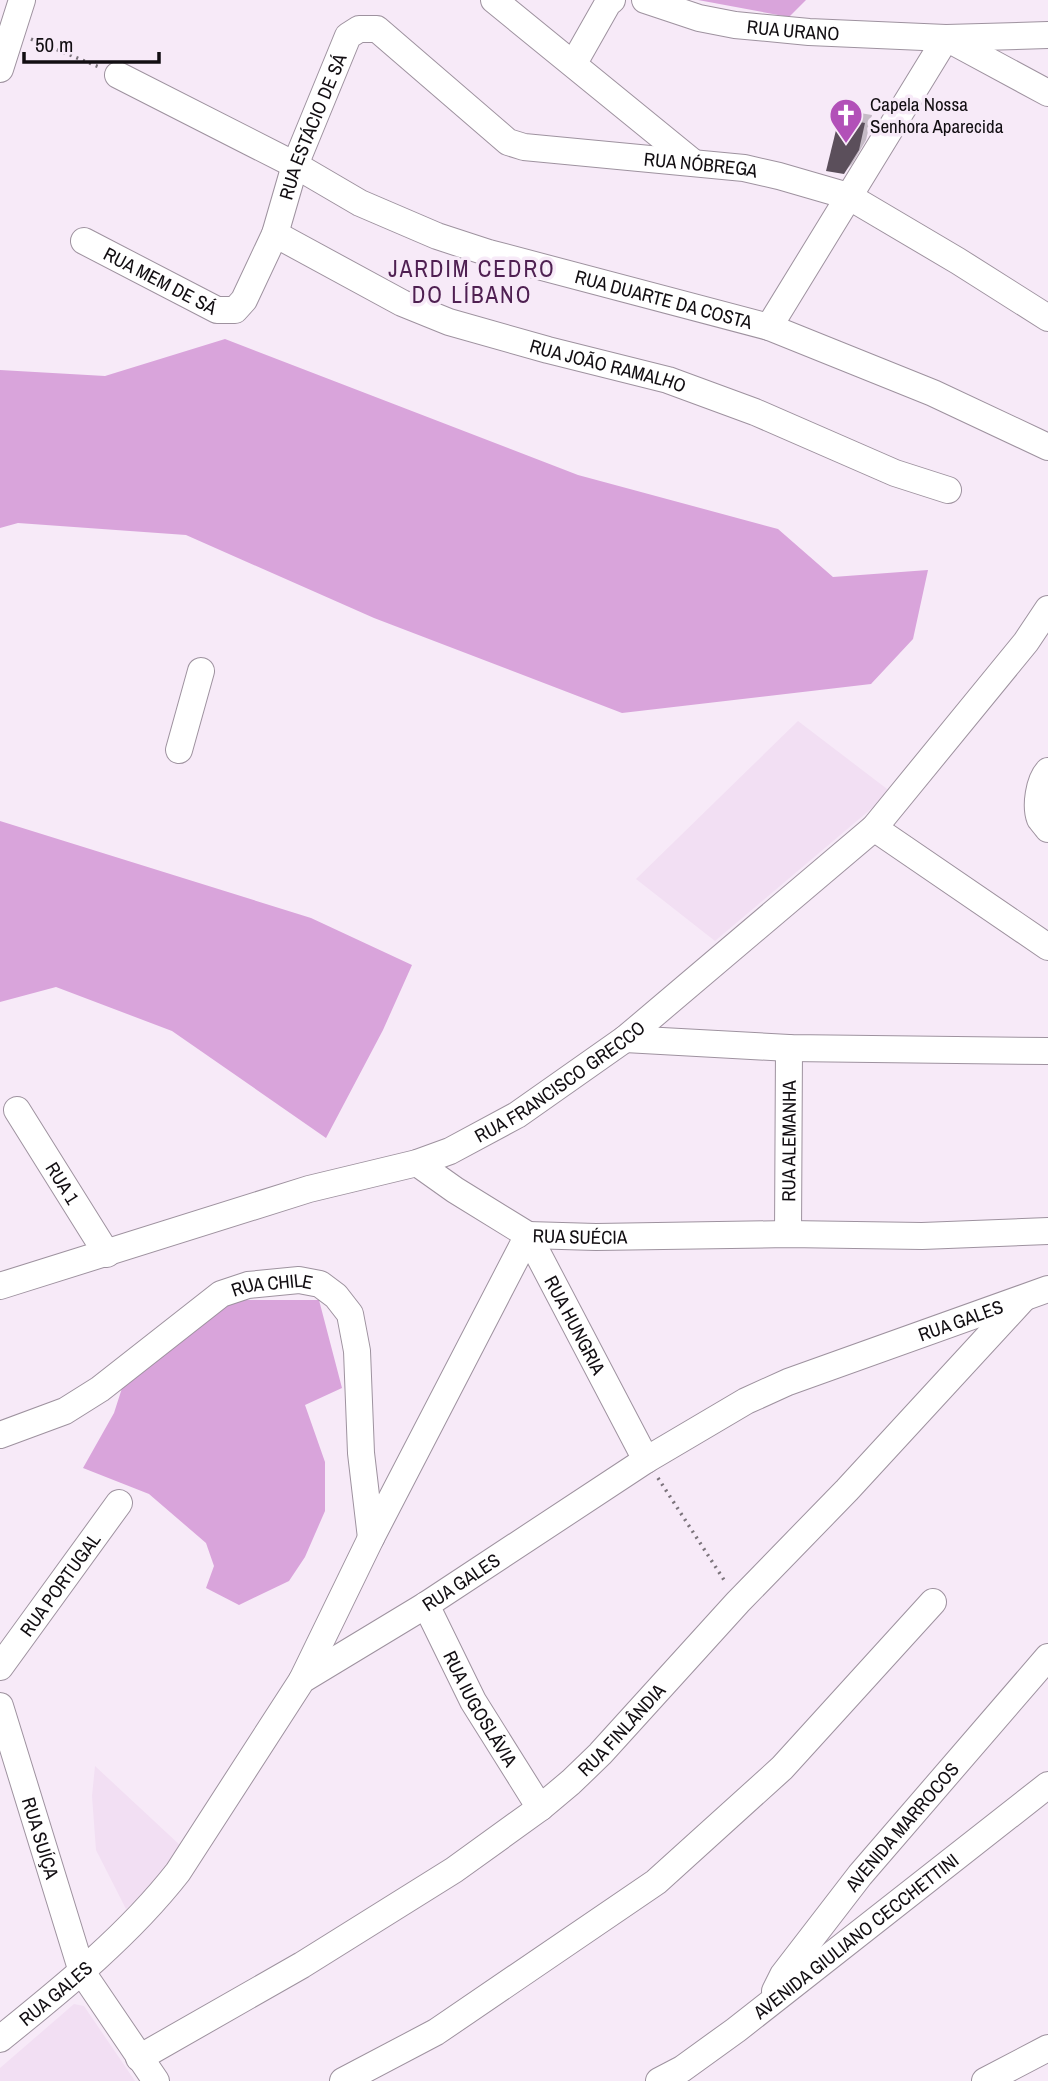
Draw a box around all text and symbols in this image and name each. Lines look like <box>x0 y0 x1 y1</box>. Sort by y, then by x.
street label: RUA URANO <box>746 13 840 46</box>
scale bar <box>24 21 159 65</box>
text: 50 m <box>35 30 73 59</box>
street label: RUA ESTÁCIO DE SÁ <box>273 49 353 203</box>
place label: Capela Nossa Senhora Aparecida <box>870 91 1004 139</box>
church icon: Capela Nossa Senhora Aparecida <box>827 96 865 145</box>
street label: RUA NÓBREGA <box>643 146 761 184</box>
street label: RUA MEM DE SÁ <box>99 241 222 321</box>
district label: JARDIM CEDRO DO LÍBANO <box>388 253 556 310</box>
street label: RUA DUARTE DA COSTA <box>572 263 756 335</box>
street label: RUA JOÃO RAMALHO <box>527 333 690 399</box>
street label: RUA FRANCISCO GRECCO <box>470 1015 650 1149</box>
street label: RUA ALEMANHA <box>775 1080 802 1202</box>
street label: RUA 1 <box>40 1157 86 1209</box>
street label: RUA SUÉCIA <box>532 1222 628 1250</box>
street label: RUA CHILE <box>228 1267 315 1303</box>
street label: RUA HUNGRIA <box>539 1271 612 1380</box>
street label: RUA GALES <box>915 1293 1007 1347</box>
street label: RUA PORTUGAL <box>14 1527 106 1641</box>
street label: RUA GALES <box>417 1547 505 1617</box>
street label: RUA IUGOSLÁVIA <box>437 1646 524 1772</box>
street label: RUA FINLÂNDIA <box>572 1677 671 1782</box>
street label: AVENIDA MARROCOS <box>838 1757 965 1898</box>
street label: RUA SUÍÇA <box>16 1794 66 1882</box>
street label: AVENIDA GIULIANO CECCHETTINI <box>747 1847 964 2025</box>
street label: RUA GALES <box>13 1955 98 2032</box>

